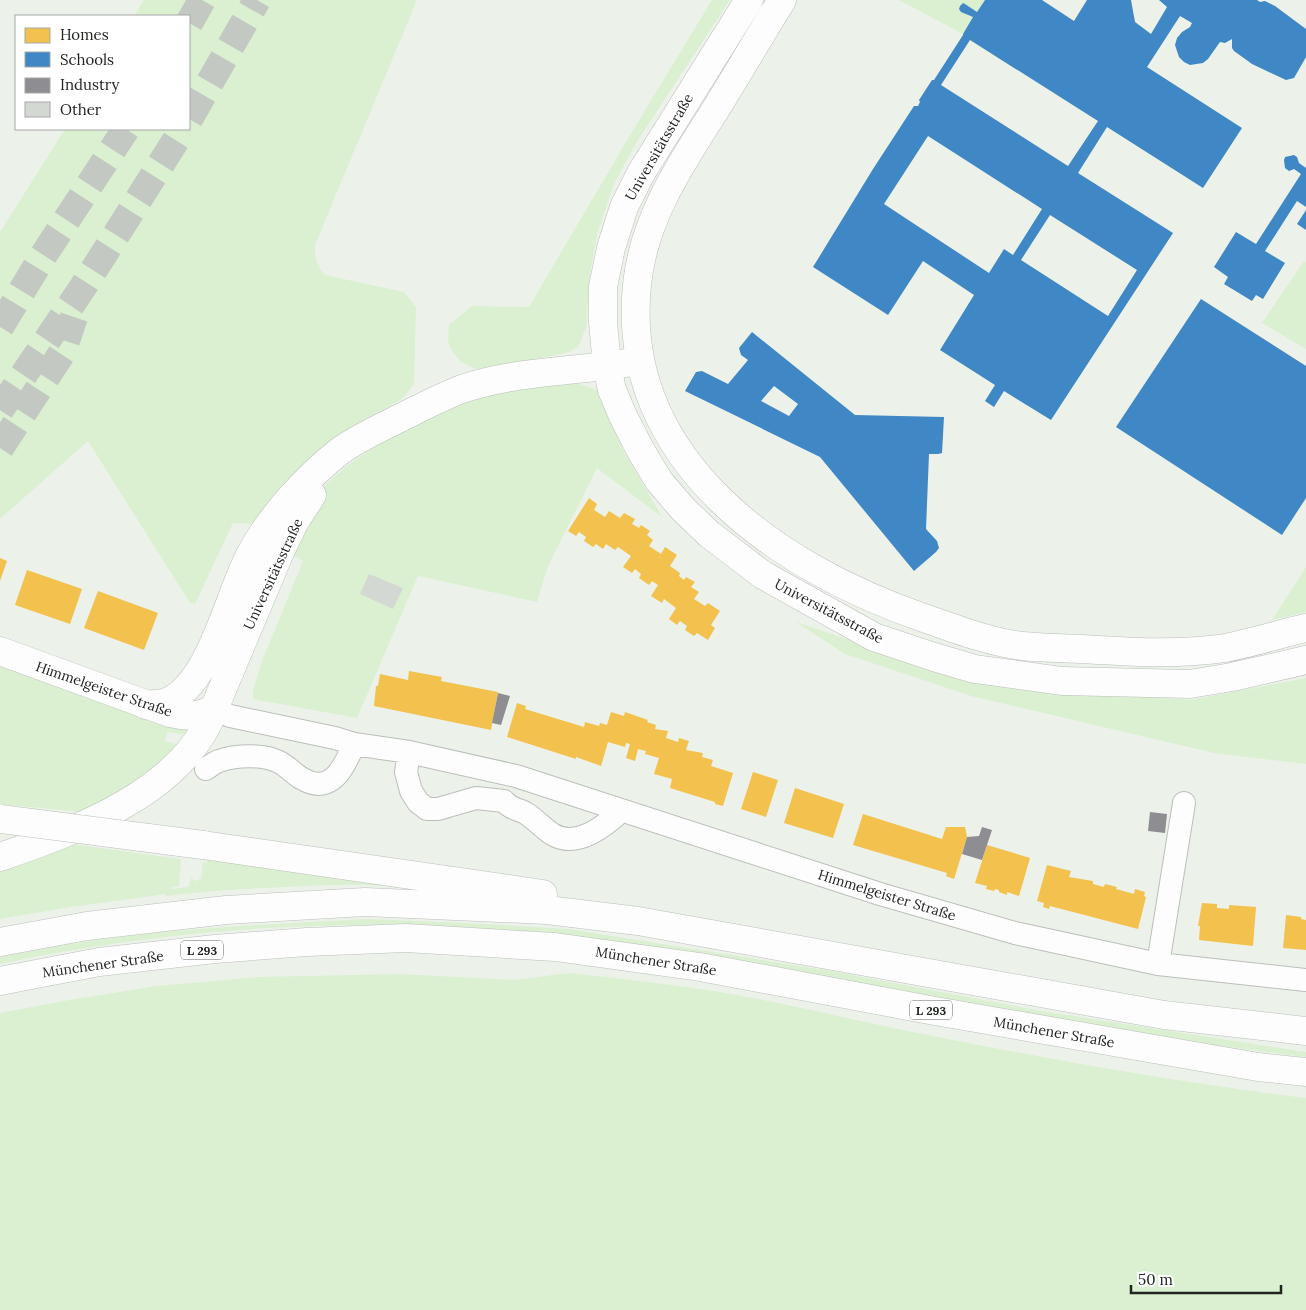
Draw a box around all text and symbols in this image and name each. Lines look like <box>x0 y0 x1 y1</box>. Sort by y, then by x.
legend <box>15 15 190 130</box>
text: Homes <box>60 25 109 44</box>
text: Schools <box>60 50 114 69</box>
text: Industry <box>60 75 119 94</box>
street label: Universitätsstraße <box>621 90 697 204</box>
text: Other <box>60 100 102 119</box>
street label: Universitätsstraße <box>239 515 307 633</box>
street label: Universitätsstraße <box>771 575 887 648</box>
street label: Himmelgeister Straße <box>33 657 175 721</box>
street label: Himmelgeister Straße <box>816 865 958 925</box>
road number: L 293 <box>181 940 223 960</box>
street label: Münchener Straße <box>594 943 718 980</box>
street label: Münchener Straße <box>41 947 165 981</box>
road number: L 293 <box>910 1000 952 1020</box>
street label: Münchener Straße <box>992 1012 1116 1052</box>
scale bar <box>1131 1262 1281 1294</box>
text: 50 m <box>1138 1270 1173 1289</box>

